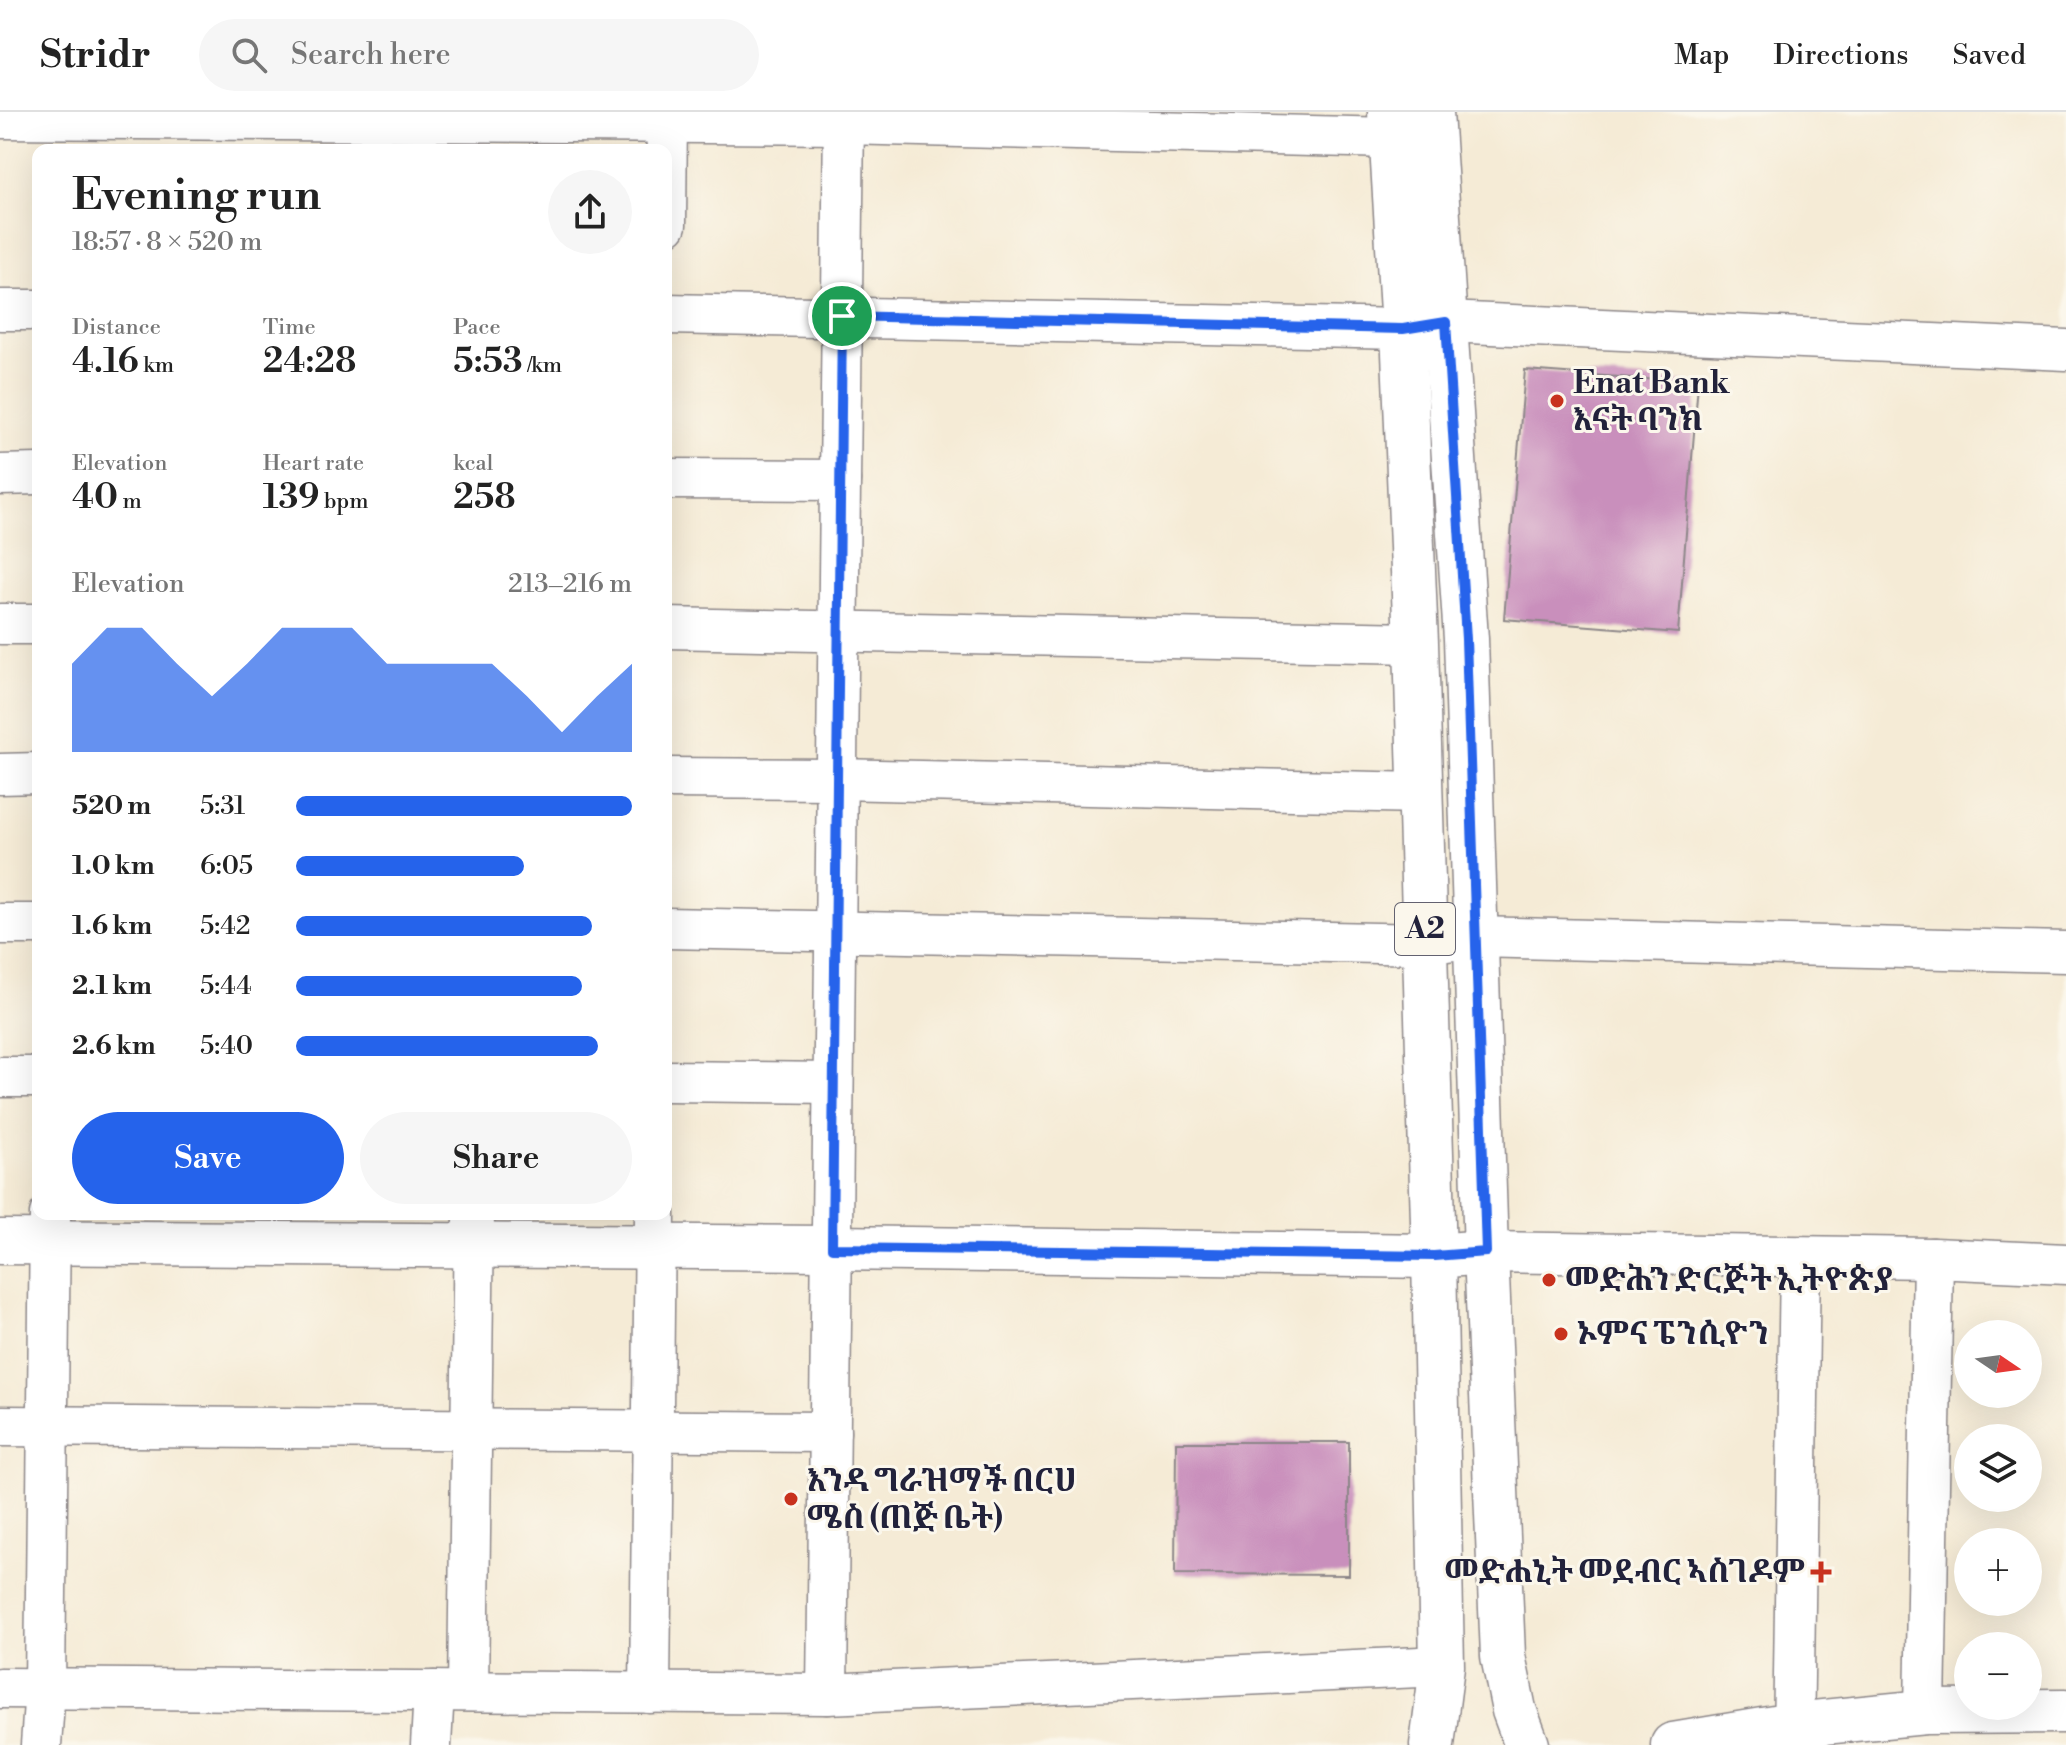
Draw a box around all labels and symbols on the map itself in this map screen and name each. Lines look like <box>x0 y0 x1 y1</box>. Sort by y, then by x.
pin <box>808 282 876 350</box>
place label: Enat Bank እናት ባንክ <box>1573 363 1731 440</box>
marker: Enat Bank እናት ባንክ <box>1548 392 1566 410</box>
road number: A2 <box>1395 903 1455 955</box>
place label: መድሕን ድርጅት ኢትዮጵያ <box>1565 1260 1893 1300</box>
marker: መድሕን ድርጅት ኢትዮጵያ <box>1540 1271 1558 1289</box>
place label: ኦምና ፔንሲዮን <box>1577 1314 1769 1354</box>
north arrow <box>1954 1320 2042 1408</box>
marker: ኦምና ፔንሲዮን <box>1552 1325 1570 1343</box>
place label: እንዳ ግራዝማች በርሀ ሜስ (ጠጅ ቤት) <box>807 1461 1076 1538</box>
marker: እንዳ ግራዝማች በርሀ ሜስ (ጠጅ ቤት) <box>782 1490 800 1508</box>
place label: መድሐኒት መደብር ኣስገዶም <box>1444 1552 1805 1592</box>
marker: መድሐኒት መደብር ኣስገዶም <box>1812 1563 1830 1581</box>

